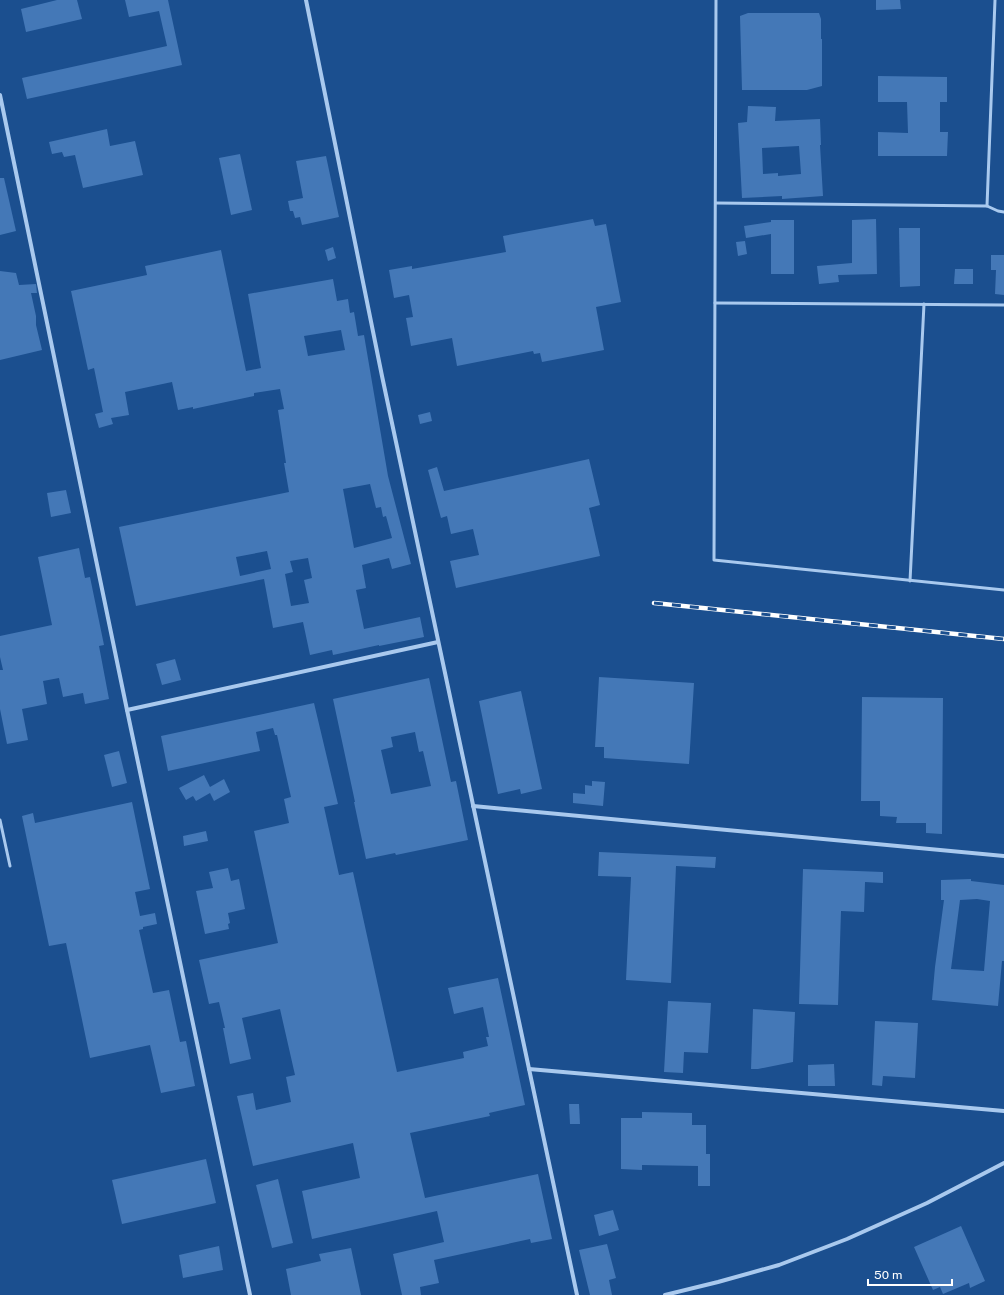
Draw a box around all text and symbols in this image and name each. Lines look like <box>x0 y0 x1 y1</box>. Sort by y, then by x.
scale bar <box>868 1261 952 1287</box>
text: 50 m <box>874 1268 902 1282</box>

